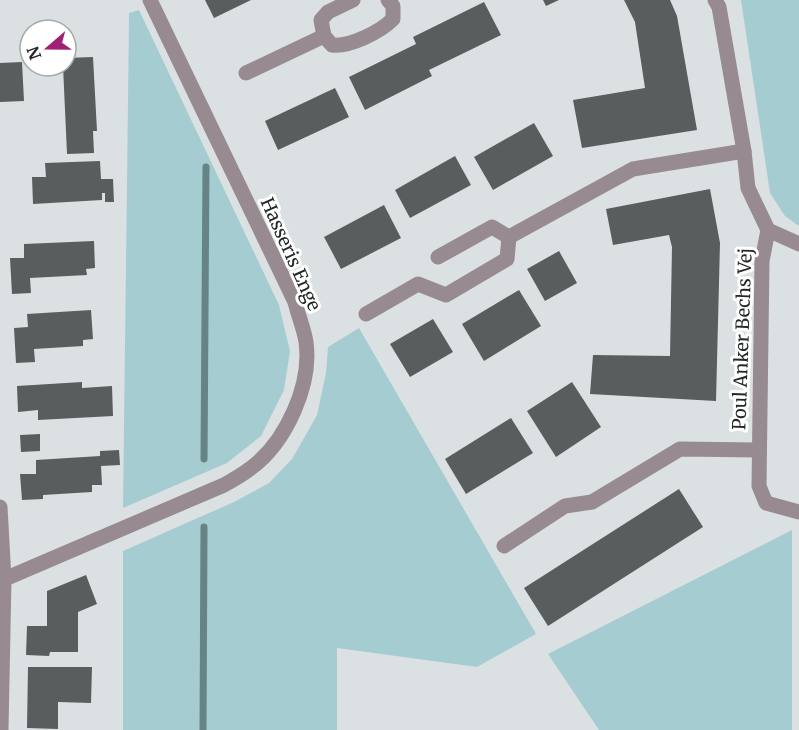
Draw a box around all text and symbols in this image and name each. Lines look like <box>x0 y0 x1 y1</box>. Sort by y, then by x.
north arrow <box>18 18 78 78</box>
text: N <box>22 43 45 62</box>
street label: Hasseris Enge <box>256 194 326 314</box>
street label: Poul Anker Bechs Vej <box>727 248 757 430</box>

